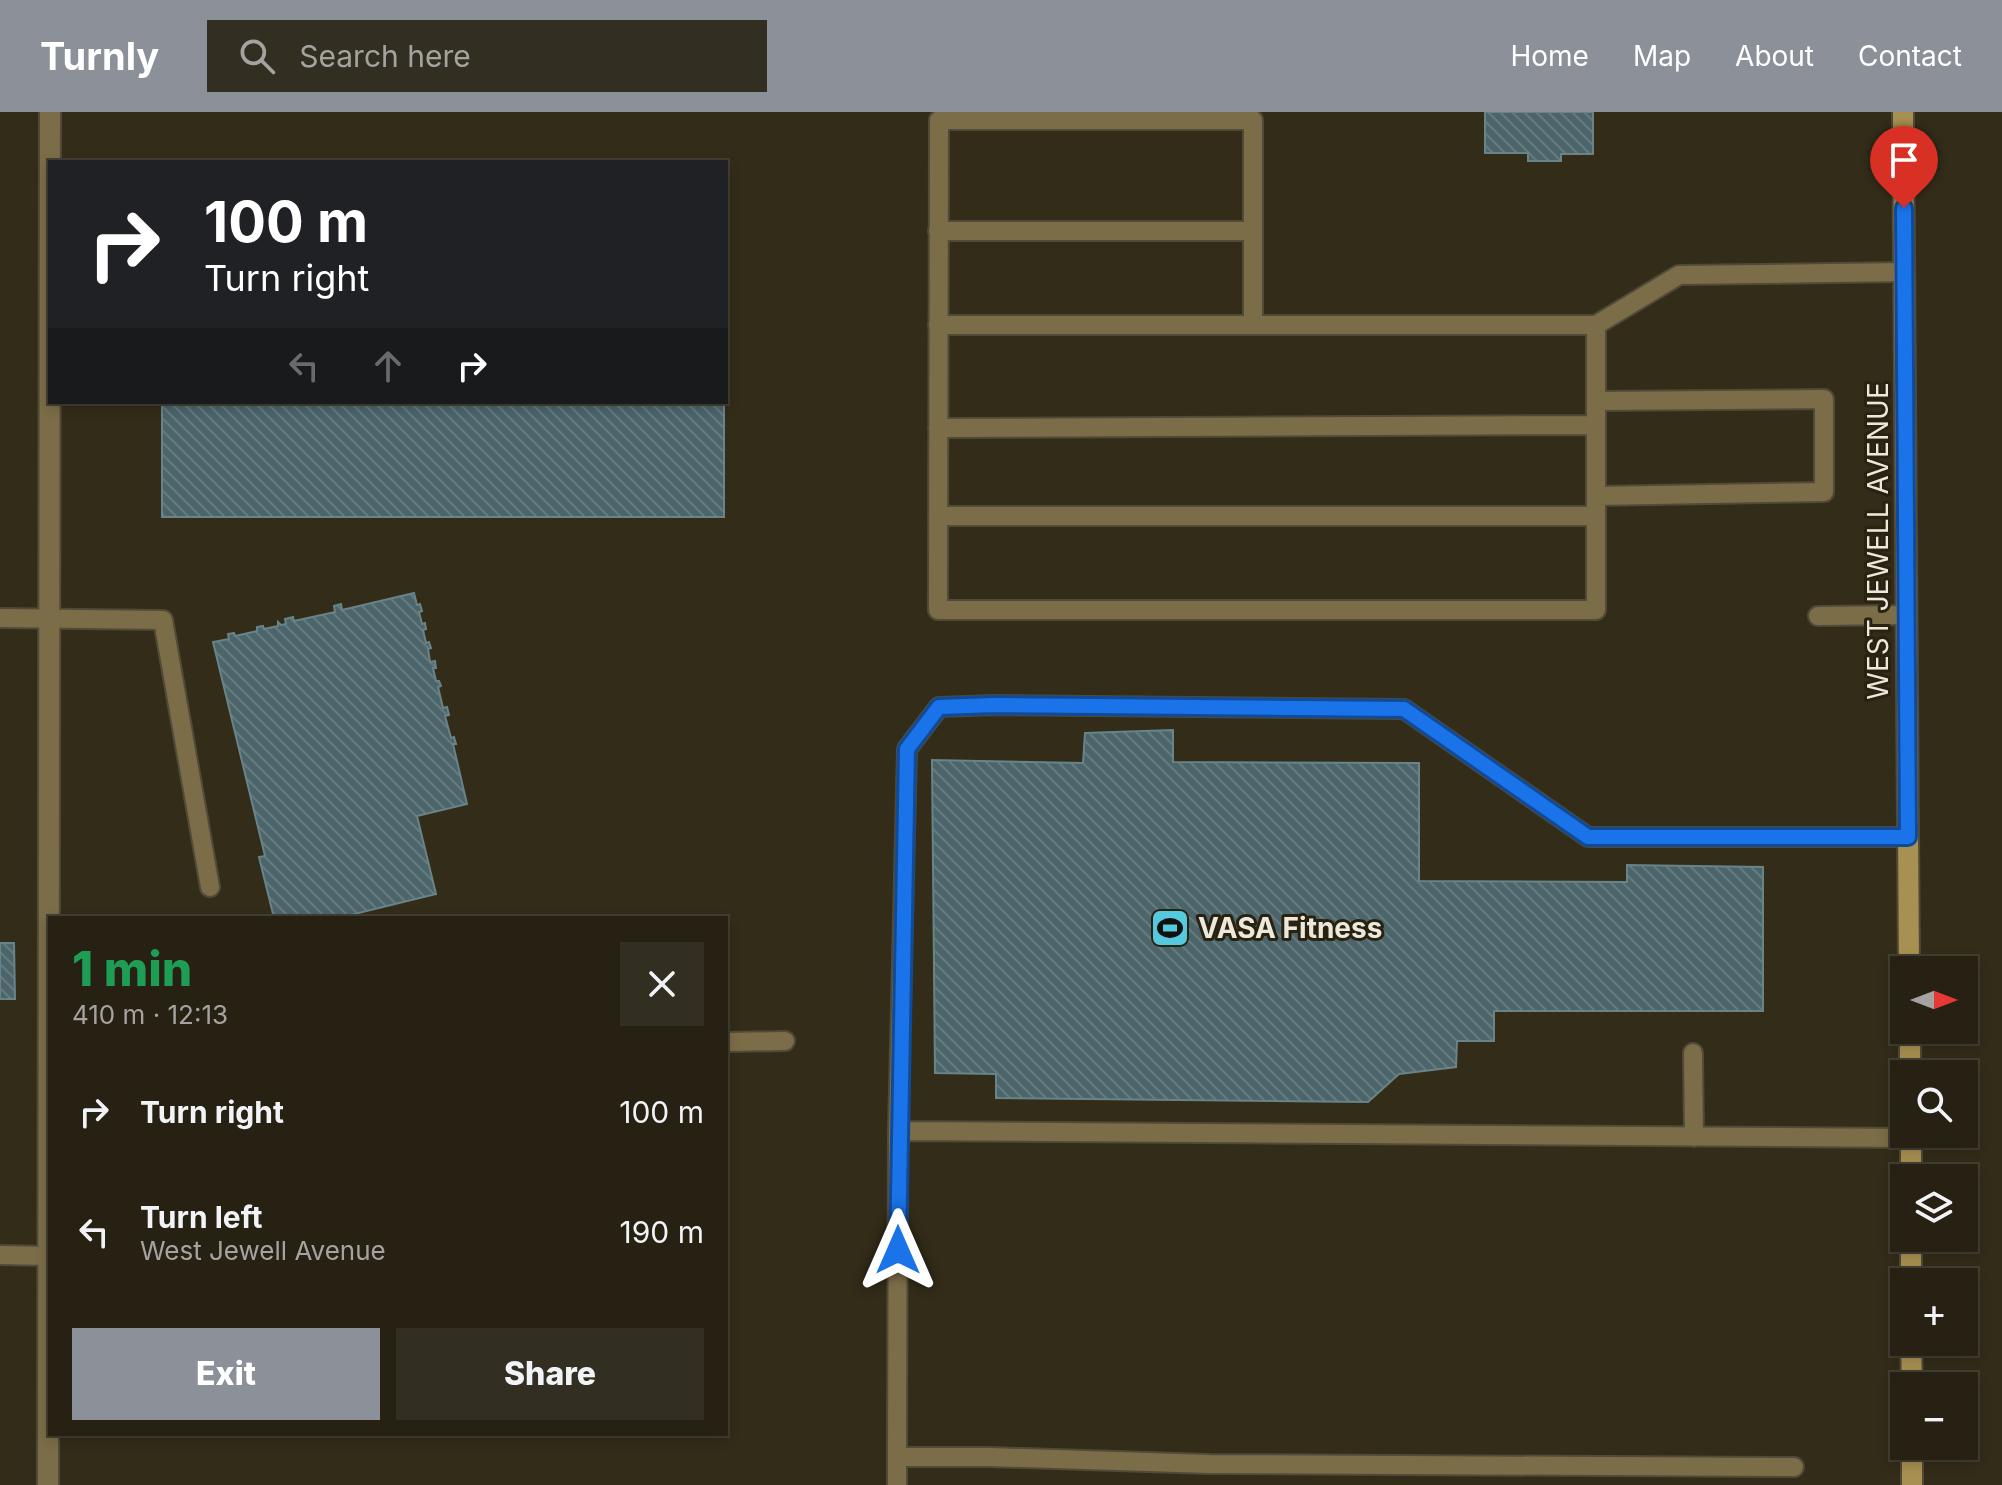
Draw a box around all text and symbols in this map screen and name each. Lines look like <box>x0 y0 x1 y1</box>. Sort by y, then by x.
search box <box>207 20 767 92</box>
text: Turnly <box>40 33 159 79</box>
icon: search <box>235 34 279 78</box>
text: Search here <box>299 38 471 74</box>
text: Home <box>1510 39 1589 73</box>
text: Map <box>1633 39 1691 73</box>
text: About <box>1735 39 1814 73</box>
text: Contact <box>1858 39 1962 73</box>
pin <box>1870 126 1938 208</box>
icon: arrive <box>1882 138 1926 182</box>
text: 100 m <box>204 188 368 256</box>
icon: right <box>72 192 176 296</box>
text: Turn right <box>204 256 369 300</box>
icon: left <box>282 344 326 388</box>
icon: ahead <box>366 344 410 388</box>
icon: right <box>450 344 494 388</box>
street label: WEST JEWELL AVENUE <box>1861 382 1895 700</box>
sports icon: VASA Fitness <box>1149 907 1191 949</box>
place label: VASA Fitness <box>1198 911 1382 945</box>
text: 1 min <box>72 939 192 998</box>
button: close <box>620 942 704 1026</box>
north arrow <box>1890 956 1978 1044</box>
map controls <box>1890 956 1978 1460</box>
text: 410 m · 12:13 <box>72 999 228 1030</box>
button: search <box>1890 1060 1978 1148</box>
icon: right <box>72 1090 116 1134</box>
text: Turn right <box>140 1094 284 1130</box>
text: 100 m <box>619 1094 704 1130</box>
button: layers <box>1890 1164 1978 1252</box>
text: Turn left <box>140 1199 262 1235</box>
position arrow <box>856 1208 940 1292</box>
icon: left <box>72 1210 116 1254</box>
text: 190 m <box>620 1214 704 1250</box>
text: West Jewell Avenue <box>140 1235 386 1266</box>
button: + <box>1890 1268 1978 1356</box>
button: Exit <box>72 1328 380 1420</box>
button: Share <box>396 1328 704 1420</box>
button: − <box>1890 1372 1978 1460</box>

